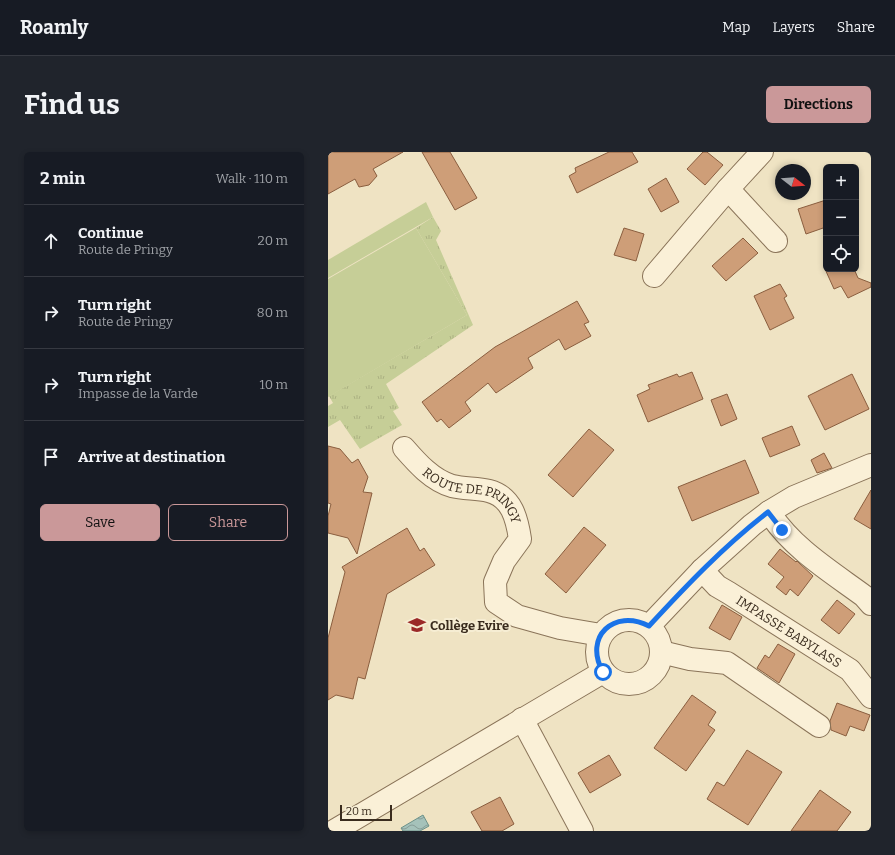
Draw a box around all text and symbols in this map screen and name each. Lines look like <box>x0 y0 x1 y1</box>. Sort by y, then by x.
text: Roamly <box>20 16 88 39</box>
text: Map <box>722 19 750 36</box>
text: Layers <box>772 19 815 36</box>
text: Share <box>837 19 875 36</box>
button: Directions <box>766 86 871 123</box>
text: Find us <box>24 88 120 121</box>
north arrow <box>775 164 811 200</box>
map controls <box>823 164 859 272</box>
button: + <box>823 164 859 200</box>
text: 2 min <box>40 168 85 189</box>
text: Walk · 110 m <box>216 171 288 186</box>
button: − <box>823 200 859 236</box>
text: Continue <box>78 224 144 242</box>
icon: ahead <box>40 230 62 252</box>
text: 20 m <box>258 233 288 248</box>
button: locate <box>823 236 859 272</box>
text: Route de Pringy <box>78 242 173 257</box>
text: Turn right <box>78 296 151 314</box>
icon: right <box>40 302 62 324</box>
text: 80 m <box>257 305 288 320</box>
text: Route de Pringy <box>78 314 173 329</box>
text: Turn right <box>78 368 151 386</box>
icon: right <box>40 374 62 396</box>
text: 10 m <box>259 377 288 392</box>
text: Impasse de la Varde <box>78 386 198 401</box>
icon: arrive <box>40 446 62 468</box>
text: Arrive at destination <box>78 448 225 466</box>
street label: ROUTE DE PRINGY <box>420 464 524 526</box>
button: Save <box>40 504 160 541</box>
button: Share <box>168 504 288 541</box>
route end <box>773 521 791 539</box>
street label: IMPASSE BABYLASS <box>734 592 845 670</box>
school or university icon: Collège Evire <box>407 615 427 635</box>
place label: Collège Evire <box>430 618 509 633</box>
route start <box>594 663 612 681</box>
scale bar <box>340 803 392 822</box>
text: 20 m <box>346 805 372 818</box>

